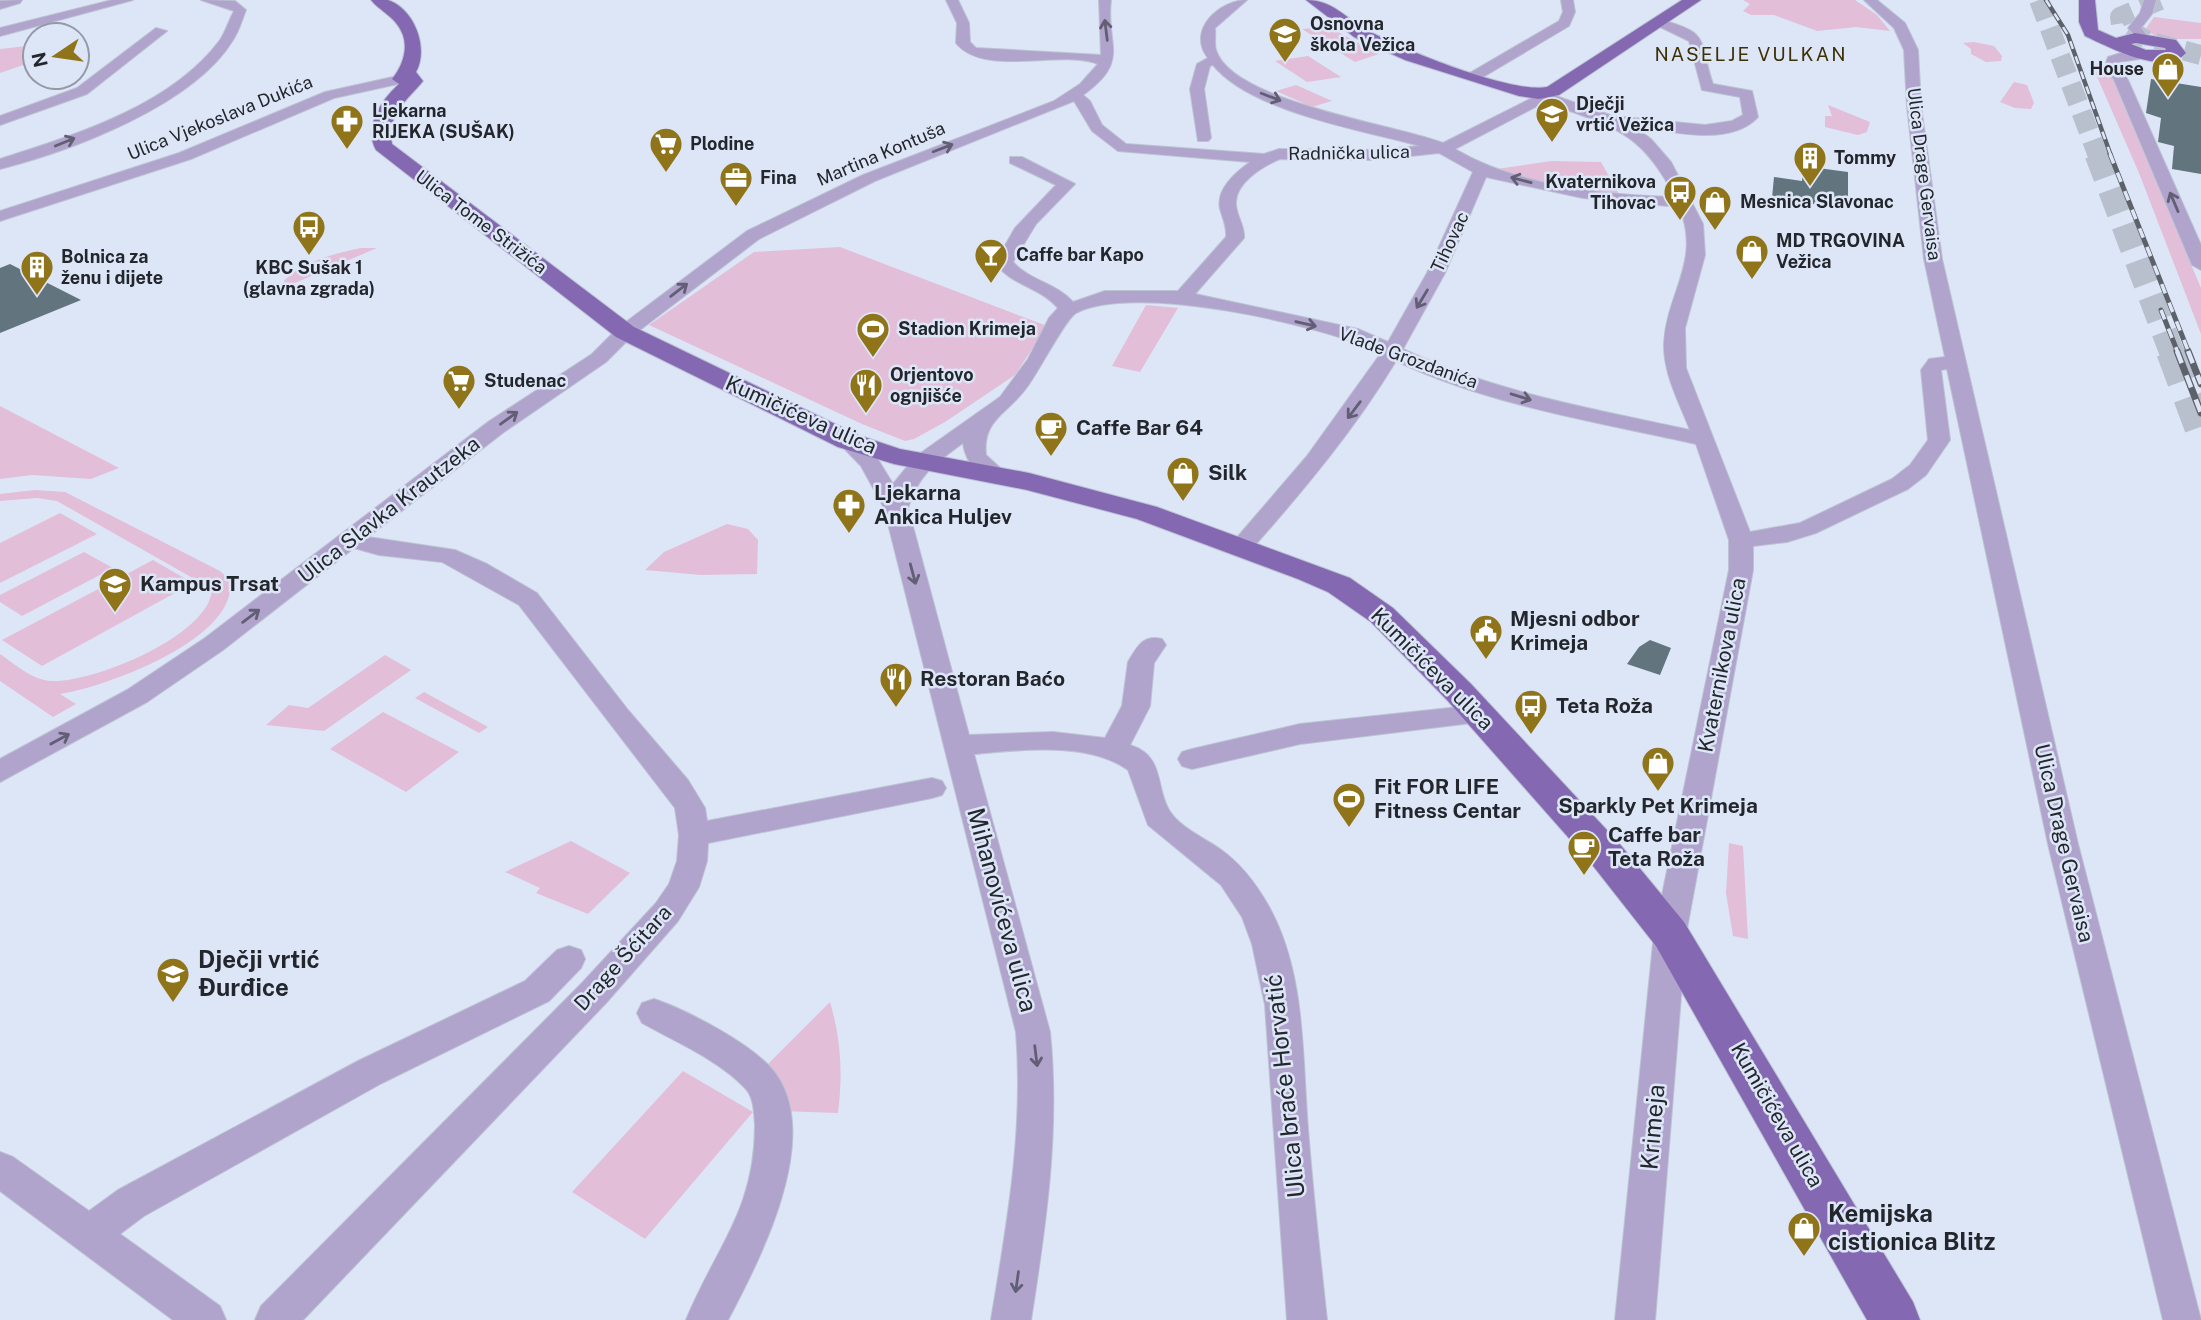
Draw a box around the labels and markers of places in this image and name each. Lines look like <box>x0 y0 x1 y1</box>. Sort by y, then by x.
place label: Osnovna škola Vežica <box>1310 13 1415 55</box>
school or university icon: Osnovna škola Vežica <box>1266 15 1304 64</box>
shop icon: House <box>2149 50 2187 99</box>
place label: House <box>2090 58 2144 79</box>
place label: Dječji vrtić Vežica <box>1576 93 1674 135</box>
school or university icon: Dječji vrtić Vežica <box>1533 95 1571 144</box>
place label: Ljekarna RIJEKA (SUŠAK) <box>372 100 515 142</box>
pharmacy icon: Ljekarna RIJEKA (SUŠAK) <box>328 102 366 151</box>
supermarket icon: Plodine <box>647 125 685 174</box>
place label: Plodine <box>690 133 754 154</box>
building icon: Tommy <box>1791 139 1829 188</box>
place label: Tommy <box>1834 147 1896 168</box>
office icon: Fina <box>717 159 755 208</box>
place label: Fina <box>760 167 797 188</box>
place label: Kvaternikova Tihovac <box>1545 171 1656 213</box>
bus stop icon: Kvaternikova Tihovac <box>1661 173 1699 222</box>
shop icon: Mesnica Slavonac <box>1696 183 1734 232</box>
place label: Mesnica Slavonac <box>1740 191 1894 212</box>
bus stop icon: KBC Sušak 1 (glavna zgrada) <box>290 208 328 257</box>
place label: MD TRGOVINA Vežica <box>1776 230 1905 272</box>
shop icon: MD TRGOVINA Vežica <box>1733 232 1771 281</box>
bar icon: Caffe bar Kapo <box>972 236 1010 285</box>
place label: Caffe bar Kapo <box>1016 244 1144 265</box>
place label: Bolnica za ženu i dijete <box>61 246 163 288</box>
building icon: Bolnica za ženu i dijete <box>18 248 56 297</box>
place label: KBC Sušak 1 (glavna zgrada) <box>243 257 375 299</box>
sports icon: Stadion Krimeja <box>854 310 892 359</box>
place label: Stadion Krimeja <box>898 318 1036 339</box>
supermarket icon: Studenac <box>440 362 478 411</box>
place label: Orjentovo ognjišće <box>890 364 974 406</box>
restaurant icon: Orjentovo ognjišće <box>847 366 885 415</box>
place label: Studenac <box>484 370 566 391</box>
cafe icon: Caffe Bar 64 <box>1032 409 1070 458</box>
place label: Caffe Bar 64 <box>1076 415 1203 440</box>
shop icon: Silk <box>1164 454 1202 503</box>
place label: Silk <box>1208 460 1247 485</box>
place label: Ljekarna Ankica Huljev <box>874 480 1012 529</box>
pharmacy icon: Ljekarna Ankica Huljev <box>830 486 868 535</box>
school or university icon: Kampus Trsat <box>96 565 134 614</box>
place label: Kampus Trsat <box>140 571 279 596</box>
place label: Mjesni odbor Krimeja <box>1510 606 1640 655</box>
public building icon: Mjesni odbor Krimeja <box>1467 612 1505 661</box>
restaurant icon: Restoran Baćo <box>877 660 915 709</box>
place label: Restoran Baćo <box>920 666 1065 691</box>
bus stop icon: Teta Roža <box>1512 687 1550 736</box>
place label: Teta Roža <box>1556 693 1653 718</box>
shop icon: Sparkly Pet Krimeja <box>1639 744 1677 793</box>
place label: Fit FOR LIFE Fitness Centar <box>1374 774 1521 823</box>
sports icon: Fit FOR LIFE Fitness Centar <box>1330 780 1368 829</box>
place label: Sparkly Pet Krimeja <box>1558 793 1758 818</box>
place label: Caffe bar Teta Roža <box>1608 822 1705 871</box>
cafe icon: Caffe bar Teta Roža <box>1565 828 1603 877</box>
place label: Dječji vrtić Đurđice <box>198 945 320 1001</box>
school or university icon: Dječji vrtić Đurđice <box>154 955 192 1004</box>
place label: Kemijska cistionica Blitz <box>1828 1199 1995 1255</box>
shop icon: Kemijska cistionica Blitz <box>1785 1209 1823 1258</box>

